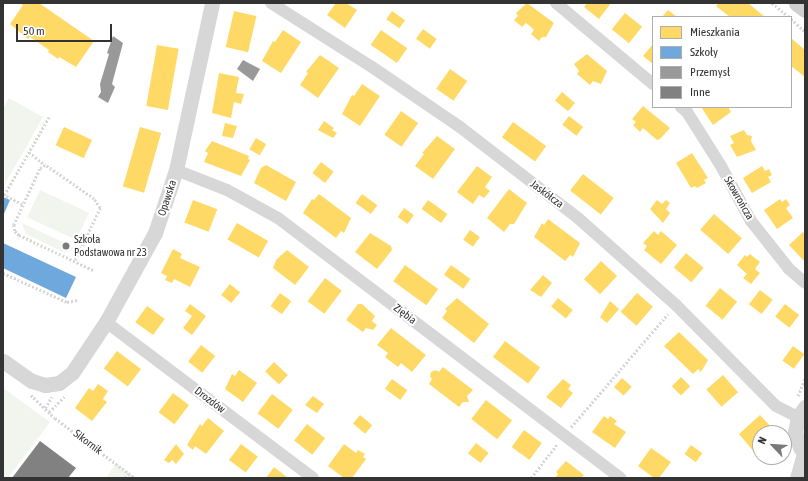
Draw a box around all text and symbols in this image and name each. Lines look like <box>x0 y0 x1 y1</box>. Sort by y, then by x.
scale bar <box>18 16 114 42</box>
legend <box>652 16 792 108</box>
text: 50 m <box>23 24 45 38</box>
text: Mieszkania <box>690 25 740 39</box>
text: Szkoły <box>690 45 718 59</box>
text: Przemysł <box>690 65 730 79</box>
text: Inne <box>690 85 710 99</box>
street label: Skowrończa <box>721 174 757 222</box>
street label: Jaskółcza <box>528 177 566 211</box>
street label: Opawska <box>155 178 179 218</box>
place label: Szkoła Podstawowa nr 23 <box>74 233 147 259</box>
marker: Szkoła Podstawowa nr 23 <box>61 241 71 251</box>
street label: Ziębia <box>391 301 419 327</box>
street label: Drozdów <box>192 384 228 416</box>
north arrow <box>752 425 792 465</box>
street label: Sikornik <box>71 427 105 457</box>
text: N <box>755 435 769 446</box>

